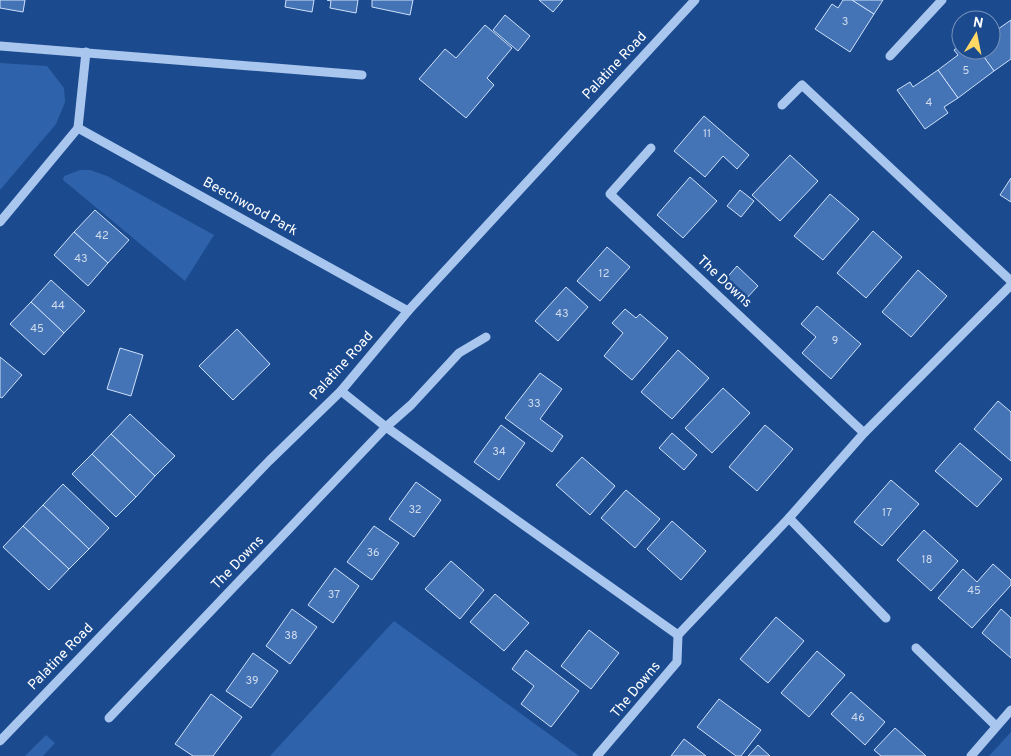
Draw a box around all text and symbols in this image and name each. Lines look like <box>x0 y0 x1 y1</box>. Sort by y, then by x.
north arrow <box>951 10 1001 60</box>
text: N <box>972 14 984 33</box>
house number: 3 <box>842 15 848 29</box>
street label: Palatine Road <box>579 29 651 103</box>
house number: 5 <box>963 64 970 78</box>
house number: 4 <box>926 96 933 110</box>
house number: 11 <box>703 127 711 141</box>
street label: Beechwood Park <box>200 174 300 240</box>
house number: 42 <box>95 229 109 243</box>
house number: 43 <box>74 252 88 266</box>
street label: The Downs <box>693 252 755 312</box>
house number: 12 <box>599 267 609 281</box>
house number: 44 <box>51 299 65 313</box>
house number: 43 <box>555 307 569 321</box>
house number: 45 <box>30 322 44 336</box>
street label: Palatine Road <box>307 328 377 404</box>
house number: 9 <box>832 334 838 348</box>
house number: 33 <box>527 397 541 411</box>
house number: 34 <box>492 445 506 459</box>
house number: 32 <box>408 503 422 517</box>
house number: 17 <box>882 506 892 520</box>
street label: The Downs <box>208 532 268 594</box>
house number: 36 <box>366 546 380 560</box>
house number: 18 <box>922 553 932 567</box>
house number: 45 <box>967 584 981 598</box>
house number: 37 <box>328 588 340 602</box>
street label: Palatine Road <box>25 620 97 694</box>
house number: 38 <box>284 629 298 643</box>
street label: The Downs <box>607 658 665 722</box>
house number: 39 <box>246 674 258 688</box>
house number: 46 <box>851 711 865 725</box>

